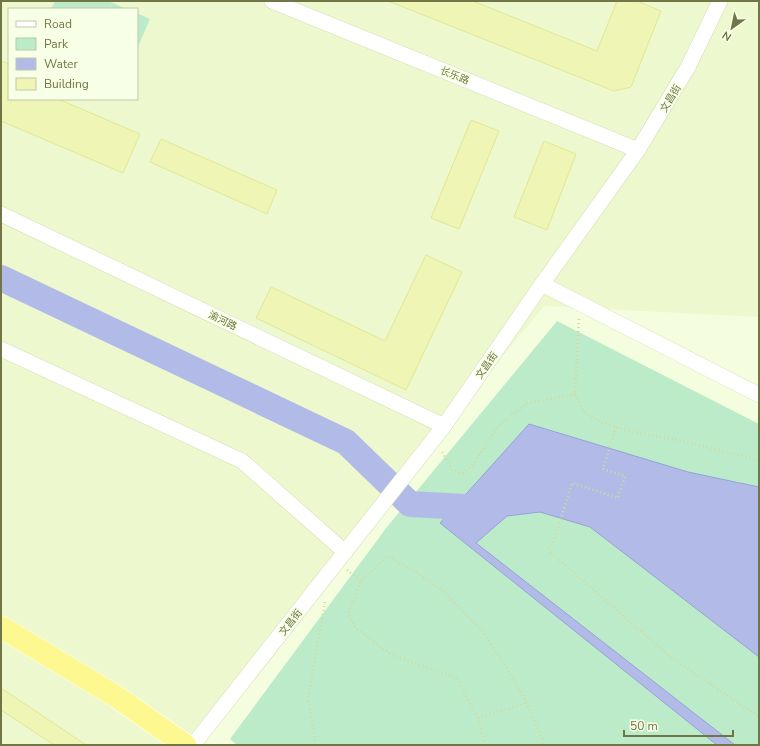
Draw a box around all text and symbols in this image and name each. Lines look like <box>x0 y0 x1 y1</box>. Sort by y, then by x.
legend <box>8 8 138 100</box>
north arrow <box>712 8 752 48</box>
text: Road <box>44 16 72 32</box>
text: N <box>719 27 734 44</box>
text: Park <box>44 36 69 52</box>
text: Water <box>44 56 78 72</box>
street label: 长乐路 <box>438 64 471 88</box>
text: Building <box>44 76 89 92</box>
street label: 文昌街 <box>657 82 685 115</box>
street label: 渝河路 <box>206 308 239 334</box>
street label: 文昌街 <box>472 349 501 382</box>
street label: 文昌街 <box>276 606 306 639</box>
scale bar <box>624 712 733 738</box>
text: 50 m <box>630 718 658 734</box>

